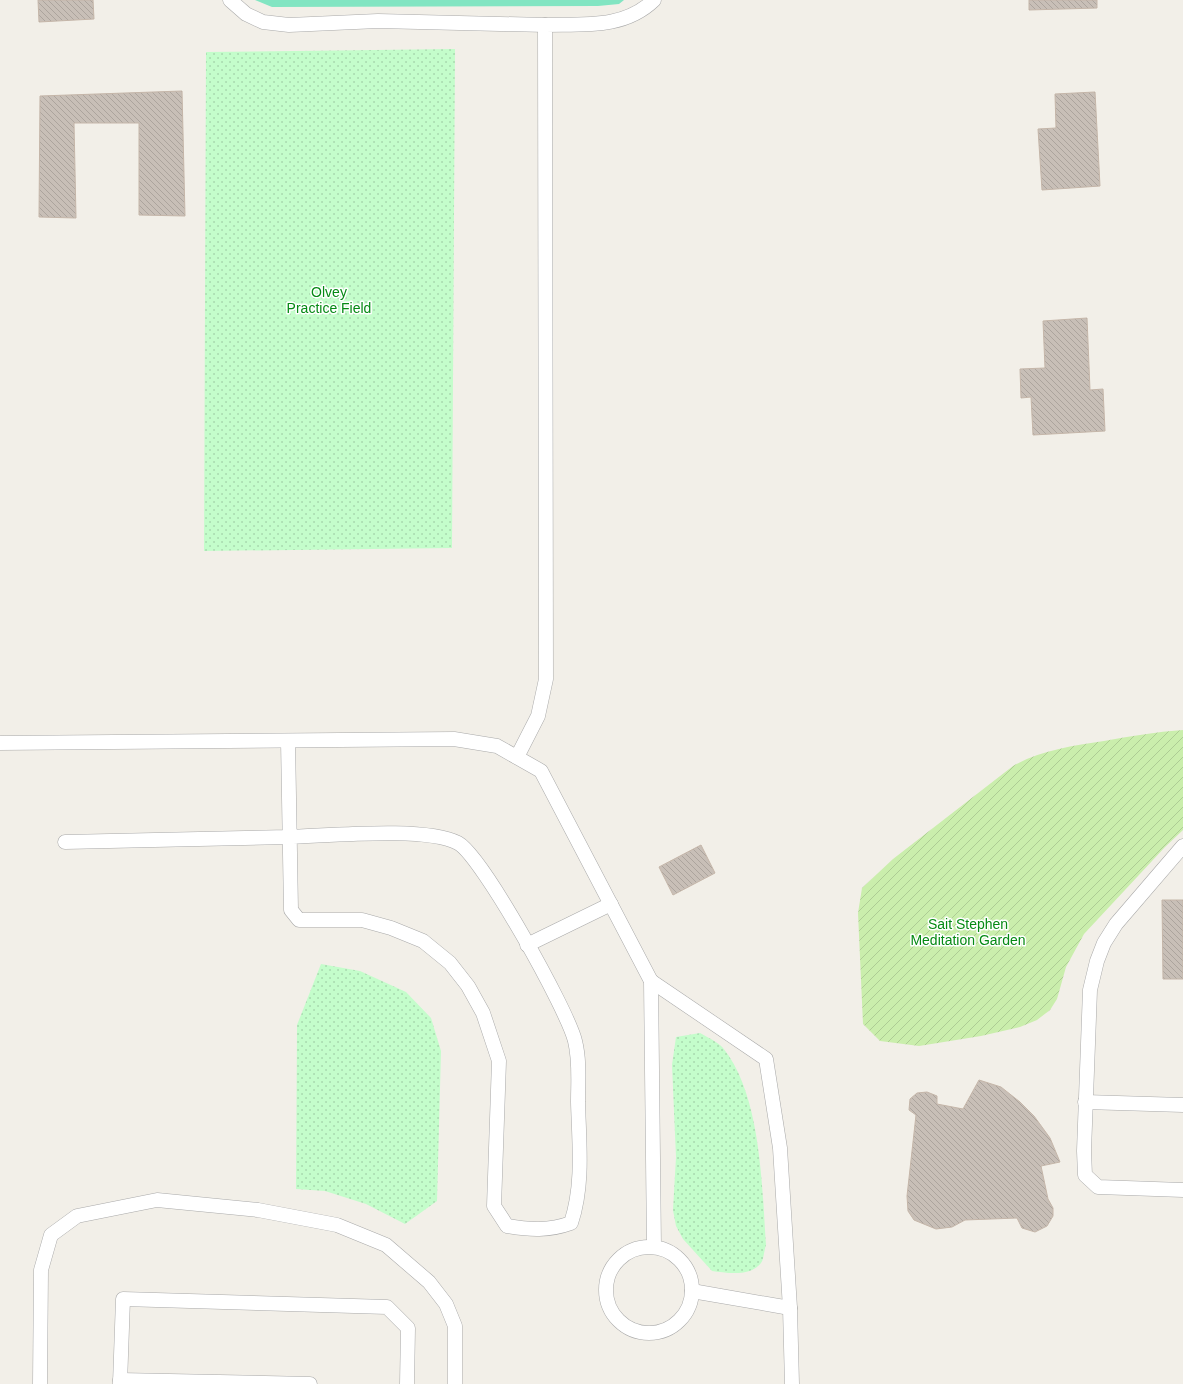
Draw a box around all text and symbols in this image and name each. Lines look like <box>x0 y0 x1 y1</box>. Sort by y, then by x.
park label: Olvey Practice Field <box>287 284 371 316</box>
park label: Sait Stephen Meditation Garden <box>910 916 1026 948</box>

